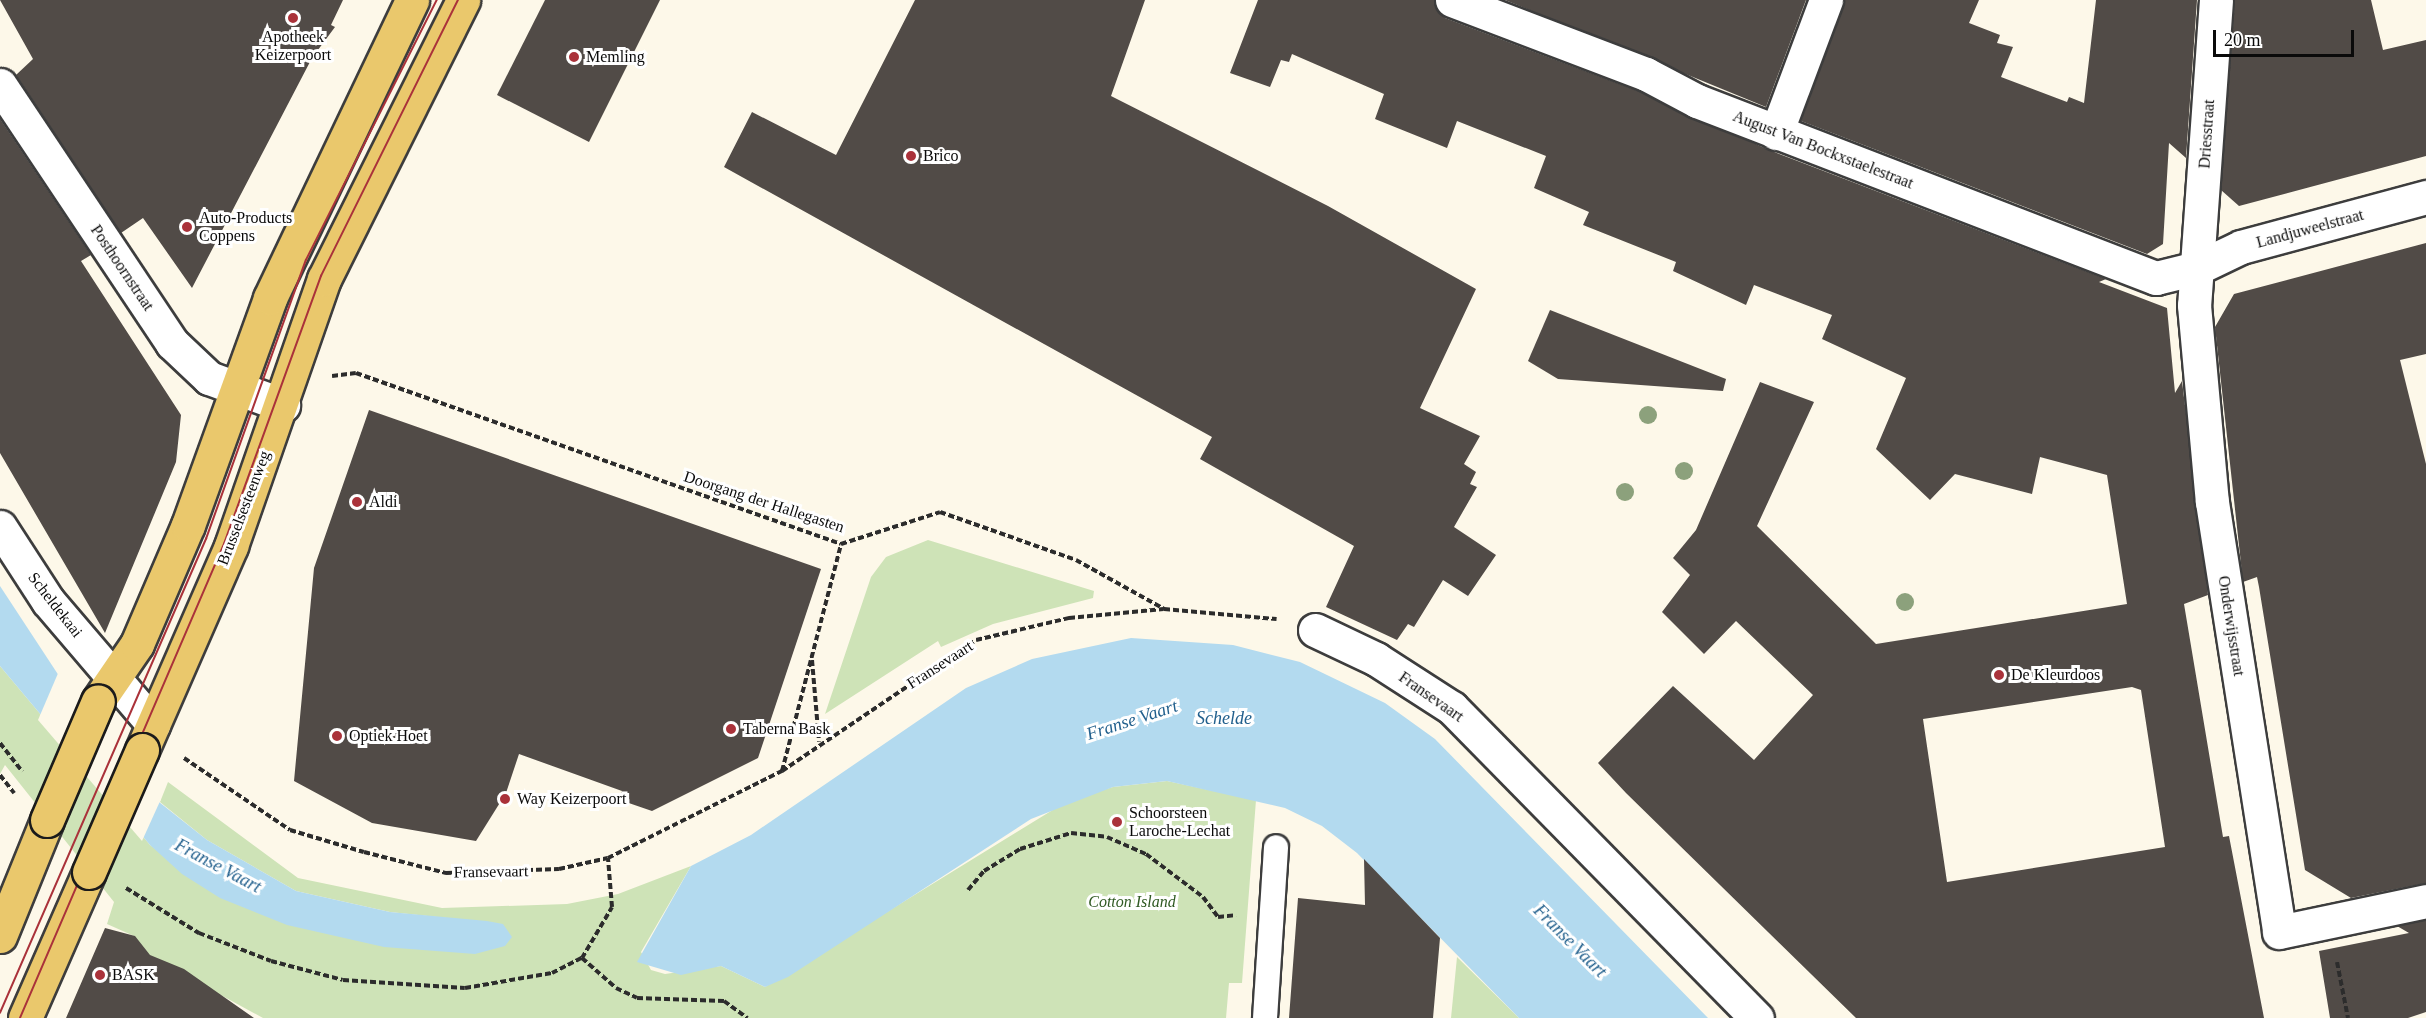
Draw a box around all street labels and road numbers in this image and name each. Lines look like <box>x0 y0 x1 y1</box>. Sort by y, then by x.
street label: Driesstraat <box>2195 99 2219 169</box>
street label: August Van Bockxstaelestraat <box>1730 107 1916 193</box>
street label: Landjuweelstraat <box>2254 205 2366 253</box>
street label: Posthoornstraat <box>86 221 158 315</box>
street label: Brusselsesteenweg <box>213 448 275 568</box>
street label: Doorgang der Hallegasten <box>681 467 847 537</box>
street label: Scheldekaai <box>24 569 86 641</box>
street label: Onderwijsstraat <box>2214 574 2248 678</box>
street label: Fransevaart <box>903 637 977 693</box>
street label: Fransevaart <box>1395 668 1467 726</box>
street label: Fransevaart <box>454 862 528 882</box>

